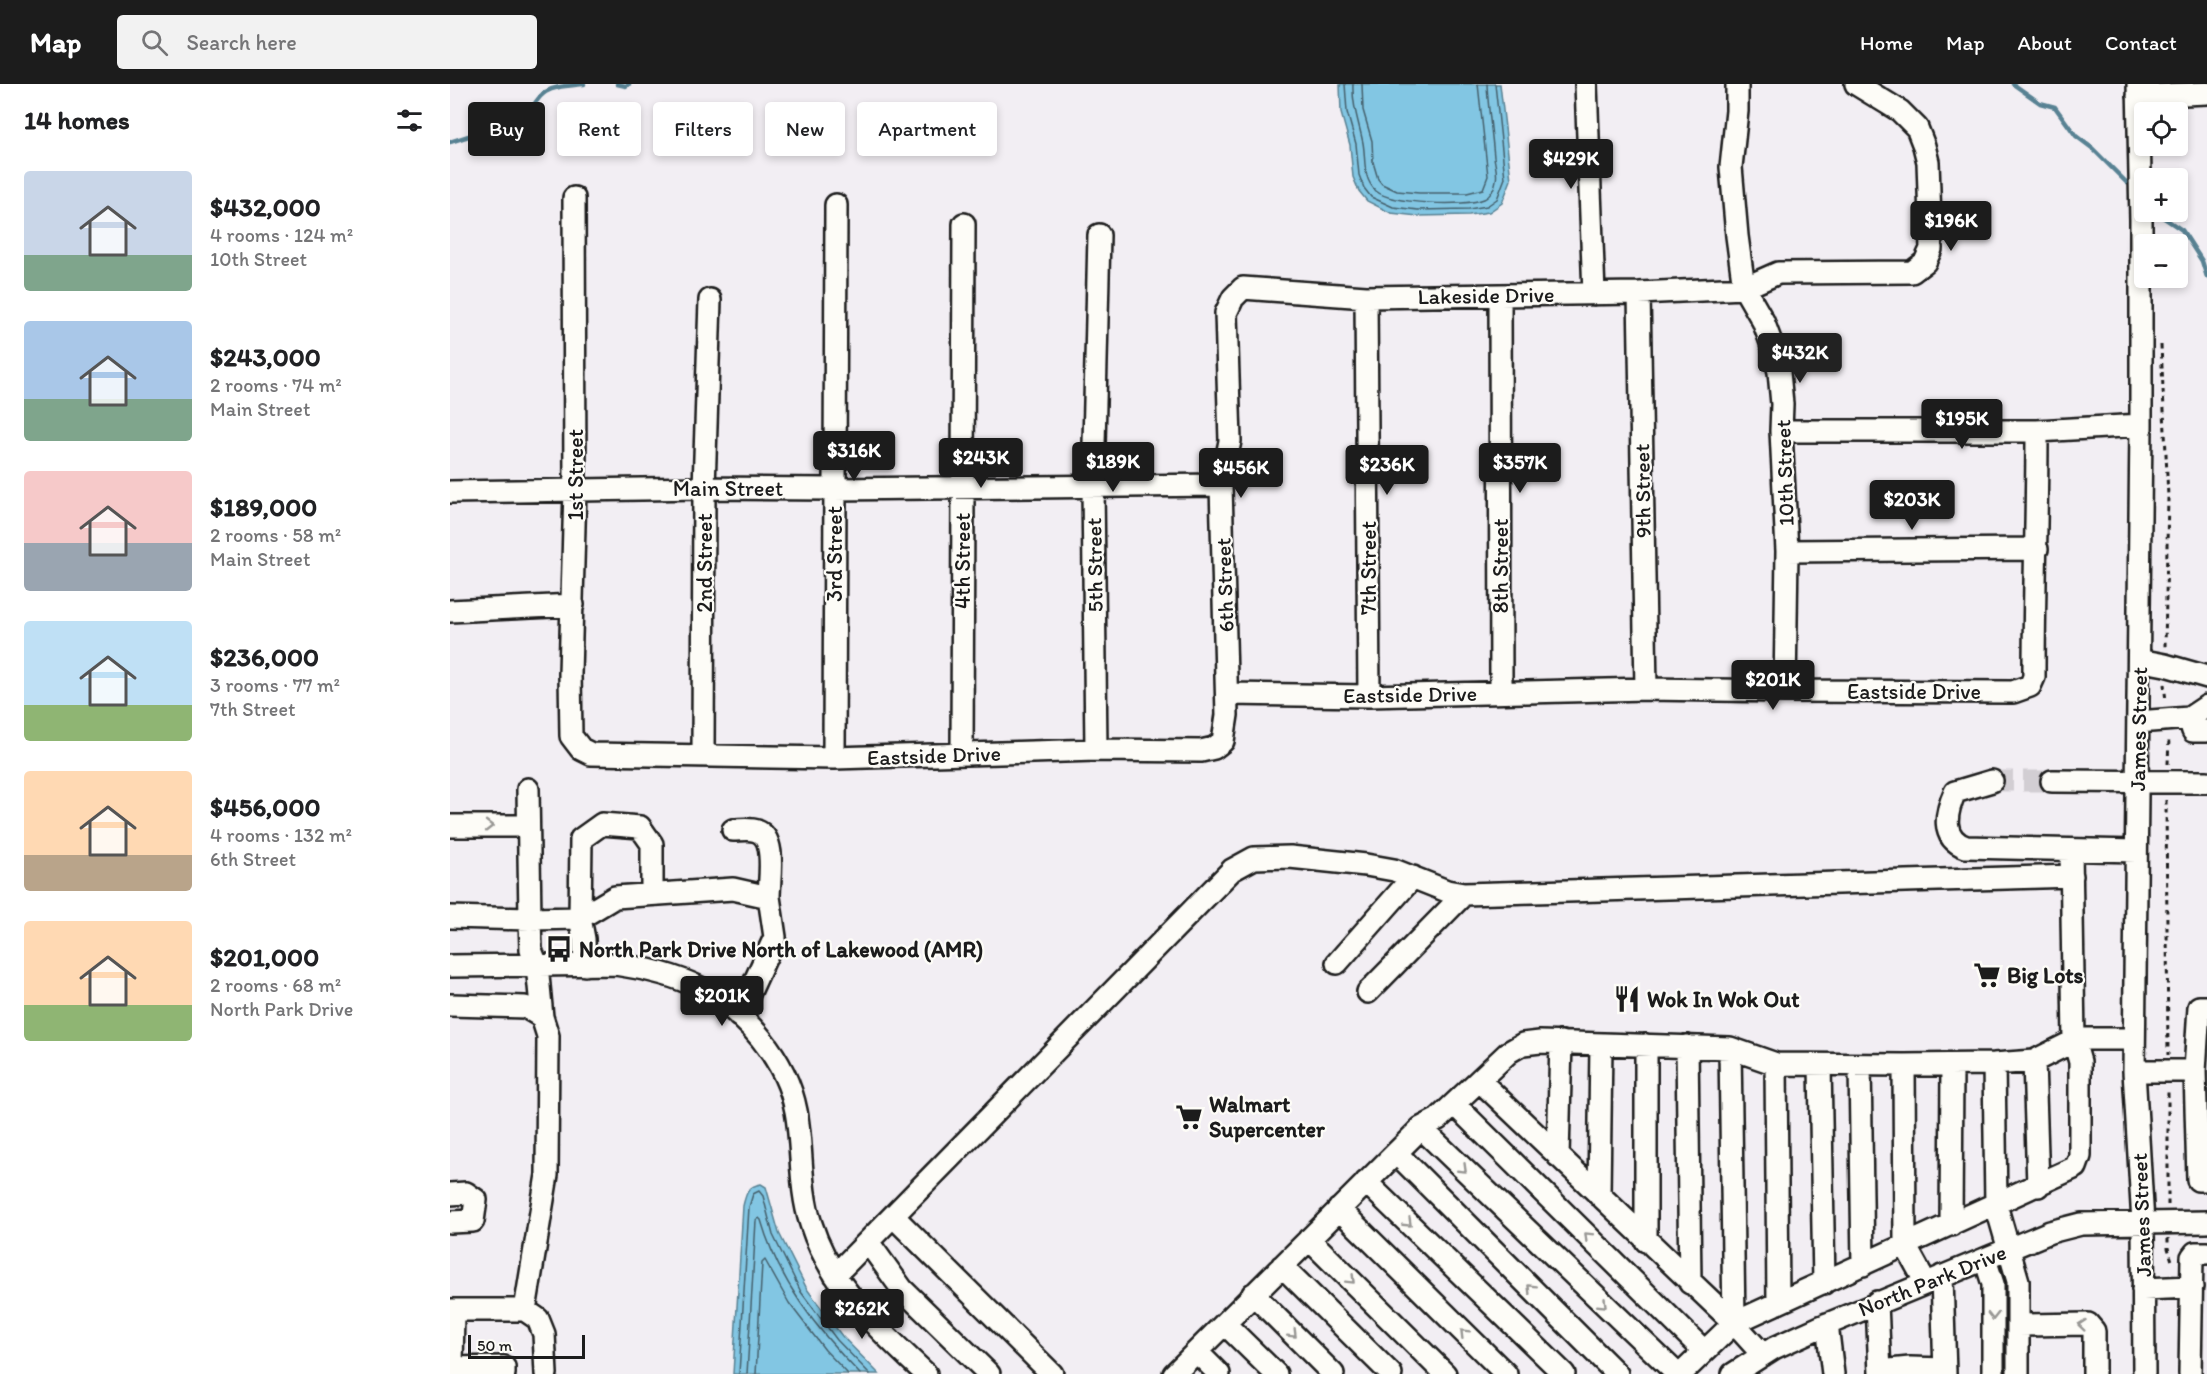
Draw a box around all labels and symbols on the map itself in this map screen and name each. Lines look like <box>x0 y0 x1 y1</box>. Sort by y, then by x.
pin: $429K <box>1529 139 1613 190</box>
pin: $196K <box>1909 201 1993 252</box>
street label: Lakeside Drive <box>1417 281 1555 310</box>
pin: $432K <box>1758 333 1842 384</box>
pin: $195K <box>1920 399 2004 450</box>
street label: 10th Street <box>1769 419 1800 527</box>
street label: 1st Street <box>562 429 589 521</box>
pin: $316K <box>812 431 896 482</box>
pin: $243K <box>939 438 1023 489</box>
pin: $189K <box>1071 442 1155 493</box>
pin: $357K <box>1478 443 1562 494</box>
street label: 9th Street <box>1628 444 1657 538</box>
pin: $236K <box>1345 445 1429 496</box>
pin: $456K <box>1199 448 1283 499</box>
street label: Main Street <box>673 475 783 502</box>
pin: $203K <box>1870 480 1954 531</box>
street label: 3rd Street <box>821 506 848 602</box>
street label: 2nd Street <box>691 513 718 613</box>
street label: 4th Street <box>949 513 976 609</box>
street label: 5th Street <box>1080 517 1109 613</box>
street label: 8th Street <box>1487 518 1514 614</box>
street label: 7th Street <box>1355 521 1382 615</box>
street label: 6th Street <box>1209 537 1240 633</box>
pin: $201K <box>1731 660 1815 711</box>
street label: James Street <box>2124 667 2153 791</box>
street label: Eastside Drive <box>1847 678 1981 705</box>
street label: Eastside Drive <box>1343 680 1477 709</box>
street label: Eastside Drive <box>867 740 1001 771</box>
one-way arrow <box>485 820 494 832</box>
bus stop icon: North Park Drive North of Lakewood (AMR) <box>544 934 574 964</box>
place label: North Park Drive North of Lakewood (AMR) <box>579 936 983 963</box>
supermarket icon: Big Lots <box>1972 960 2002 990</box>
place label: Big Lots <box>2007 962 2084 989</box>
pin: $201K <box>680 976 764 1027</box>
restaurant icon: Wok In Wok Out <box>1612 984 1642 1014</box>
place label: Wok In Wok Out <box>1647 986 1800 1013</box>
place label: Walmart Supercenter <box>1209 1091 1326 1143</box>
supermarket icon: Walmart Supercenter <box>1174 1102 1204 1132</box>
street label: James Street <box>2126 1152 2157 1277</box>
one-way arrow <box>1455 1161 1466 1172</box>
one-way arrow <box>1402 1216 1412 1227</box>
one-way arrow <box>1585 1232 1596 1243</box>
street label: North Park Drive <box>1854 1238 2010 1322</box>
one-way arrow <box>1343 1273 1354 1284</box>
one-way arrow <box>1528 1284 1538 1295</box>
pin: $262K <box>820 1289 904 1340</box>
one-way arrow <box>1596 1296 1607 1307</box>
one-way arrow <box>1987 1311 1999 1320</box>
one-way arrow <box>2077 1319 2087 1332</box>
one-way arrow <box>1286 1327 1297 1338</box>
one-way arrow <box>1461 1329 1471 1340</box>
scale bar <box>468 1332 585 1360</box>

